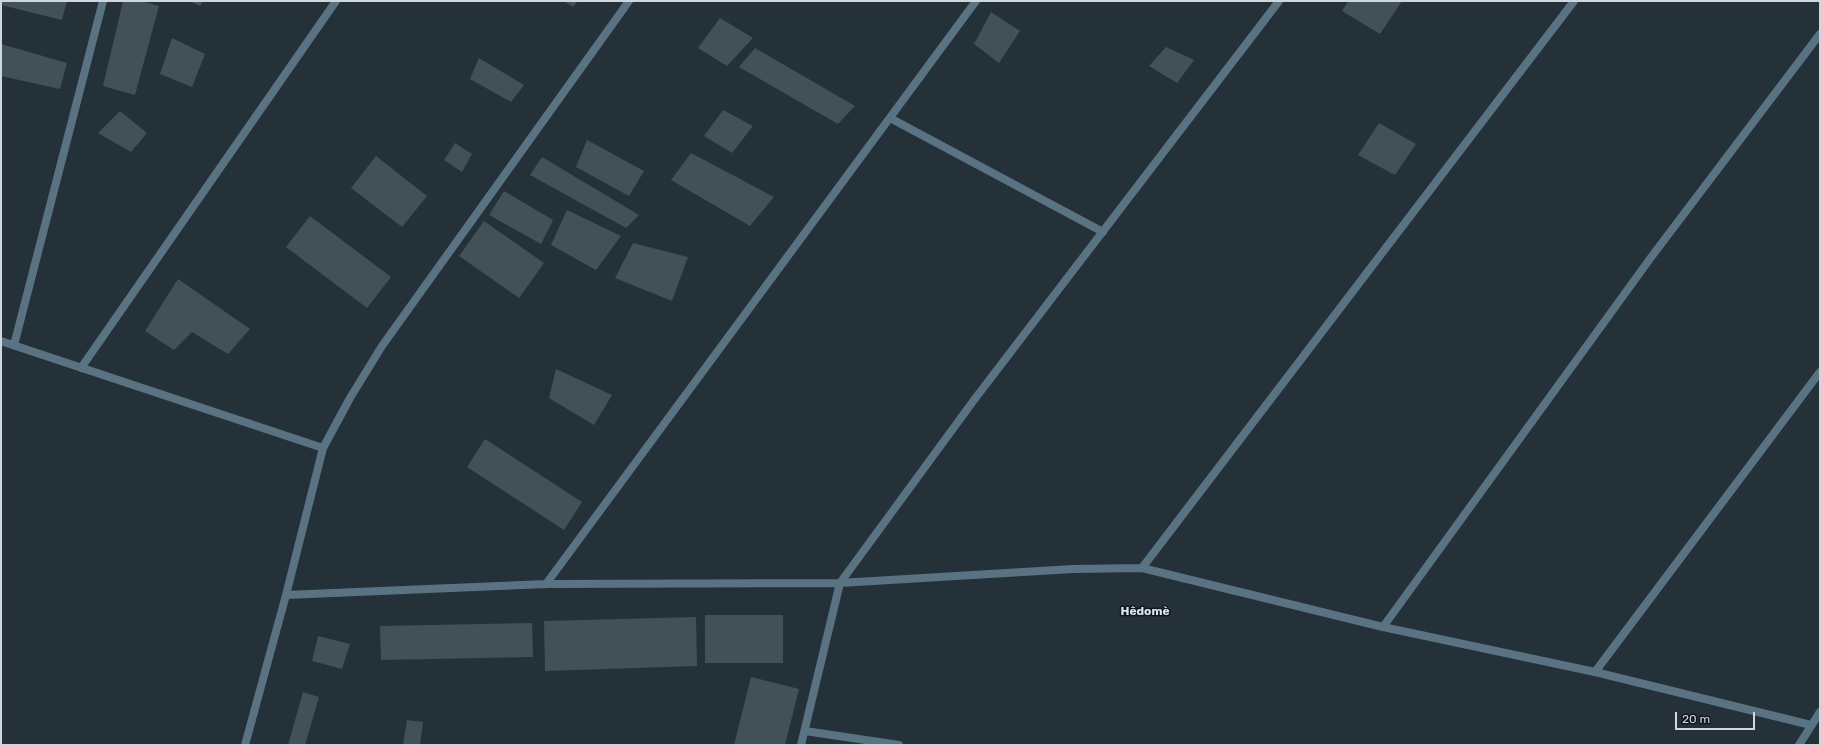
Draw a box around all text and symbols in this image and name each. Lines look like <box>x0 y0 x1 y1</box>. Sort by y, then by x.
district label: Hêdomè <box>1120 605 1170 619</box>
scale bar <box>1677 704 1757 730</box>
text: 20 m <box>1682 712 1710 726</box>

